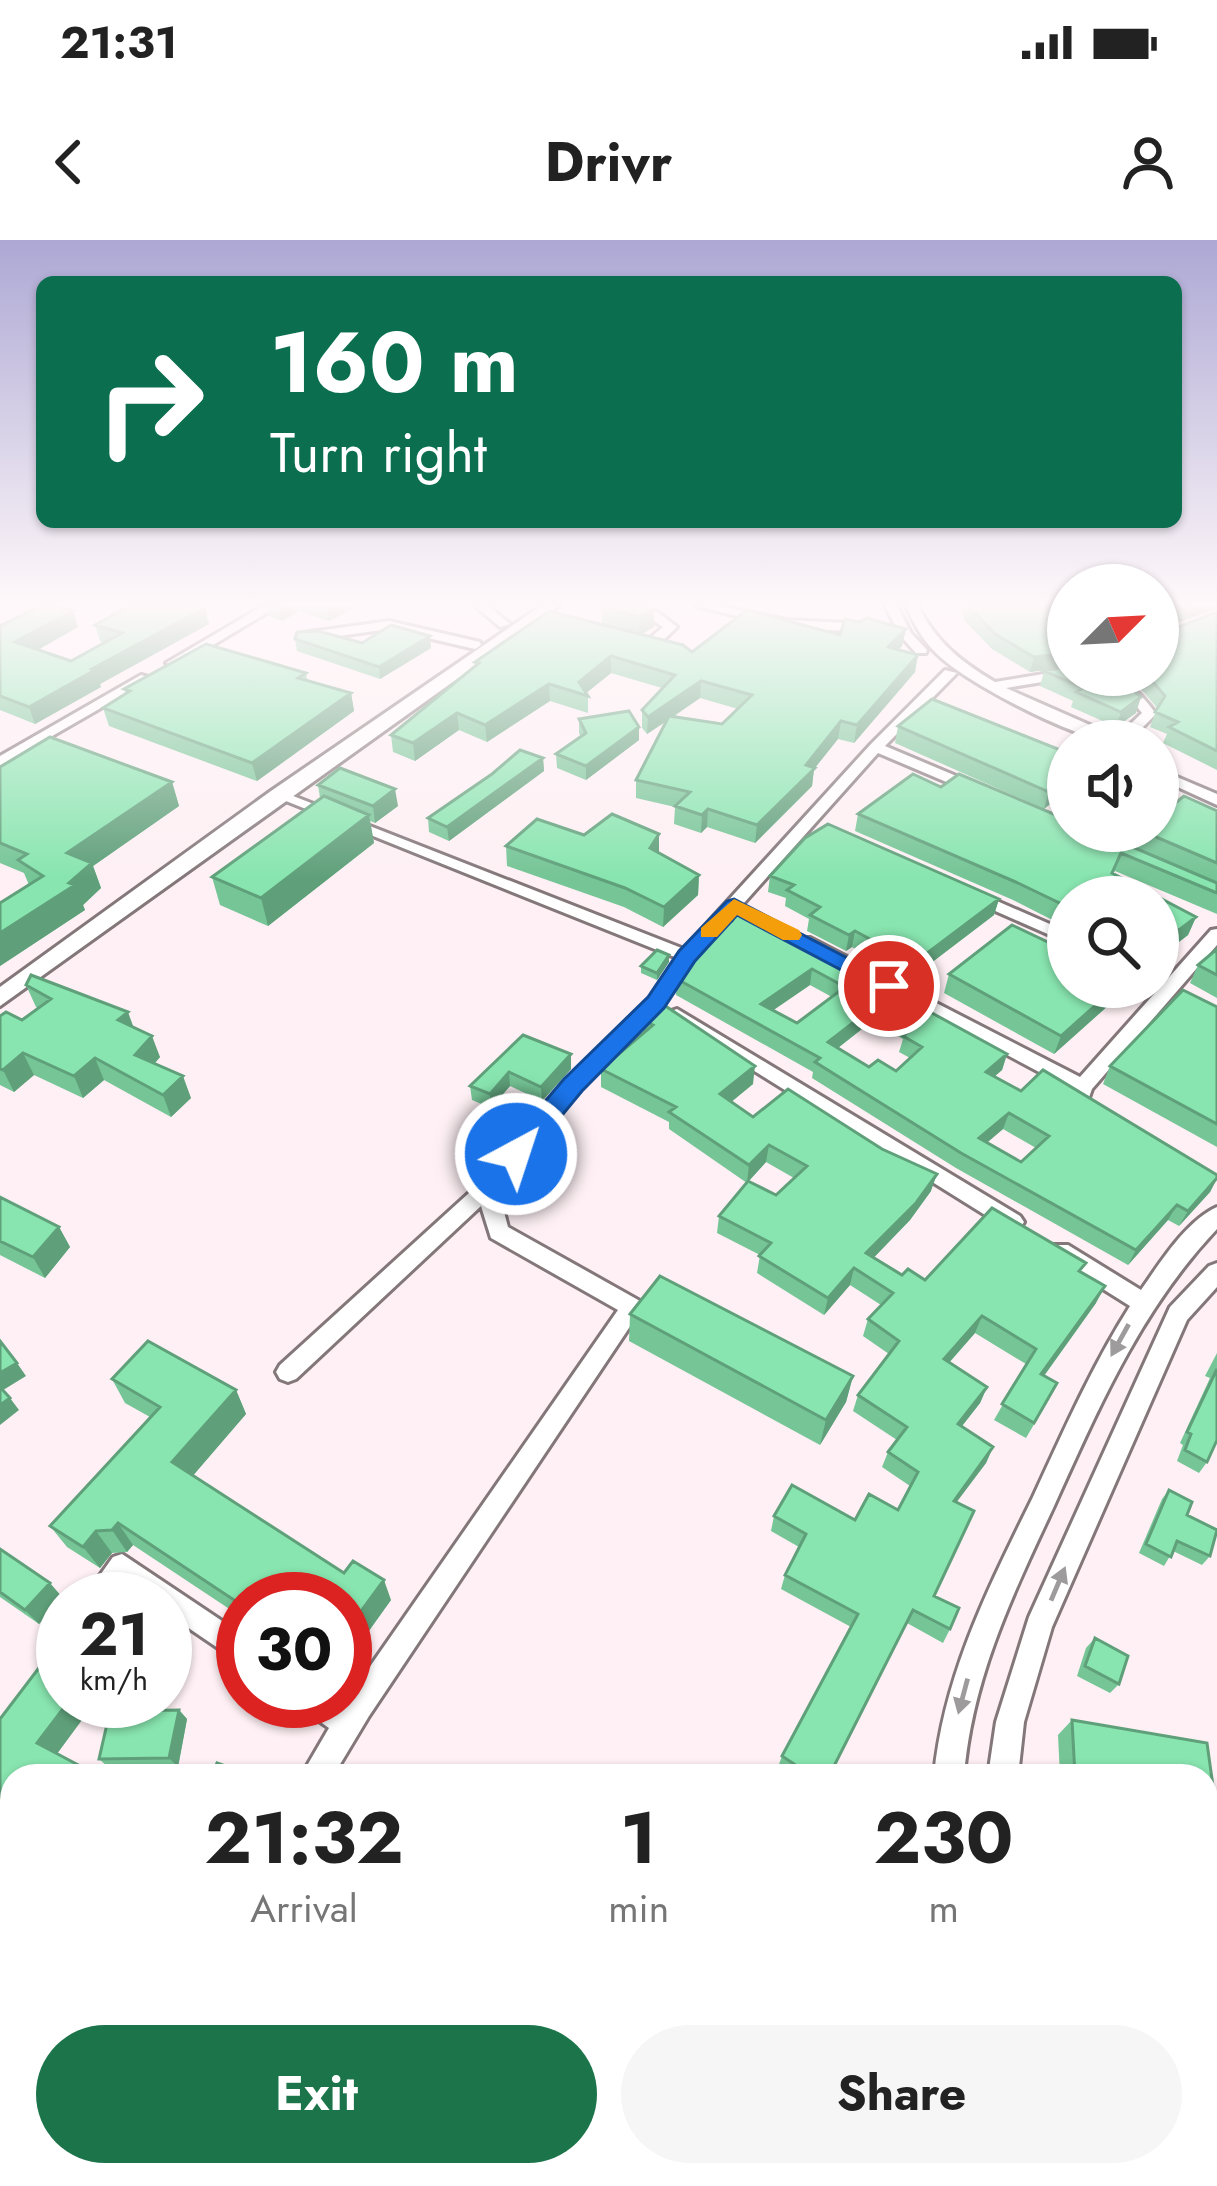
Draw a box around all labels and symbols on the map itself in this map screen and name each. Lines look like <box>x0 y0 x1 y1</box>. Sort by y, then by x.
north arrow <box>1047 564 1179 696</box>
pin <box>838 935 940 1037</box>
position arrow <box>453 1091 579 1217</box>
one-way arrow <box>1110 1322 1131 1357</box>
one-way arrow <box>1049 1566 1068 1602</box>
speed limit sign: 30 <box>216 1572 372 1728</box>
one-way arrow <box>953 1678 972 1715</box>

